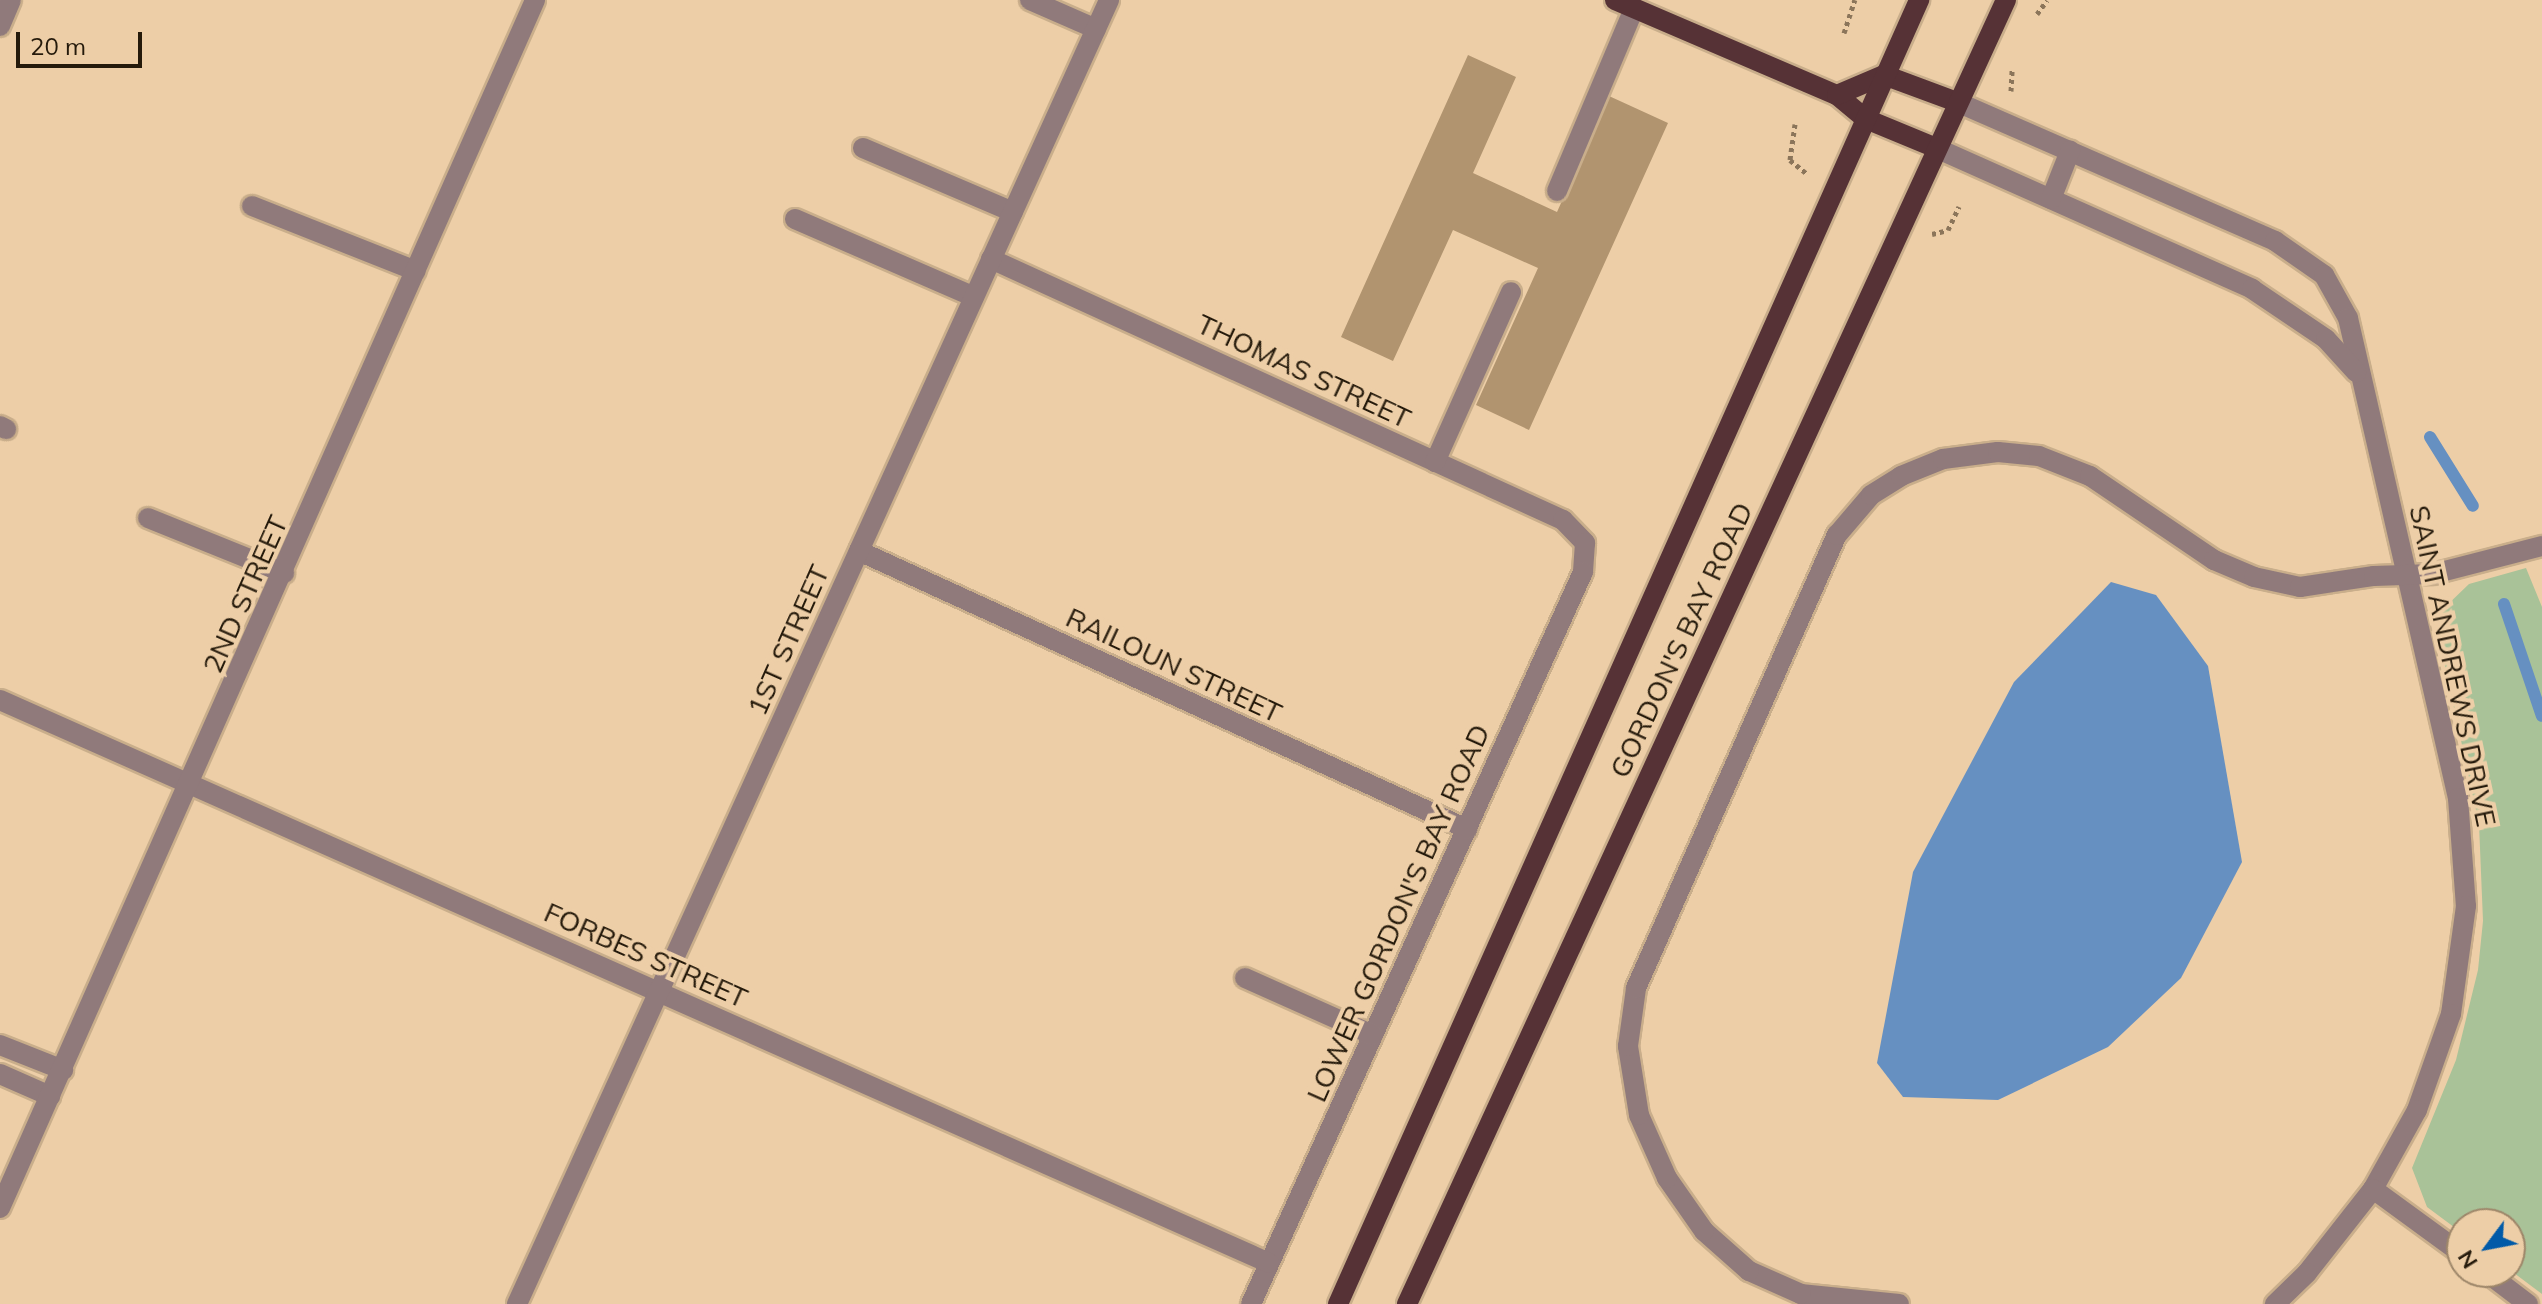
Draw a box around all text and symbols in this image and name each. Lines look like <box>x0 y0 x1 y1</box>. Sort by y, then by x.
scale bar <box>20 16 146 66</box>
text: 20 m <box>30 31 86 61</box>
street label: THOMAS STREET <box>1192 307 1416 435</box>
street label: GORDON'S BAY ROAD <box>1602 497 1760 783</box>
street label: SAINT ANDREWS DRIVE <box>2403 502 2503 830</box>
street label: 2ND STREET <box>195 510 295 678</box>
street label: 1ST STREET <box>740 560 836 720</box>
street label: RAILOUN STREET <box>1061 600 1287 730</box>
street label: LOWER GORDON'S BAY ROAD <box>1299 719 1497 1107</box>
street label: FORBES STREET <box>539 895 753 1015</box>
north arrow <box>2446 1208 2526 1288</box>
text: N <box>2451 1245 2484 1274</box>

